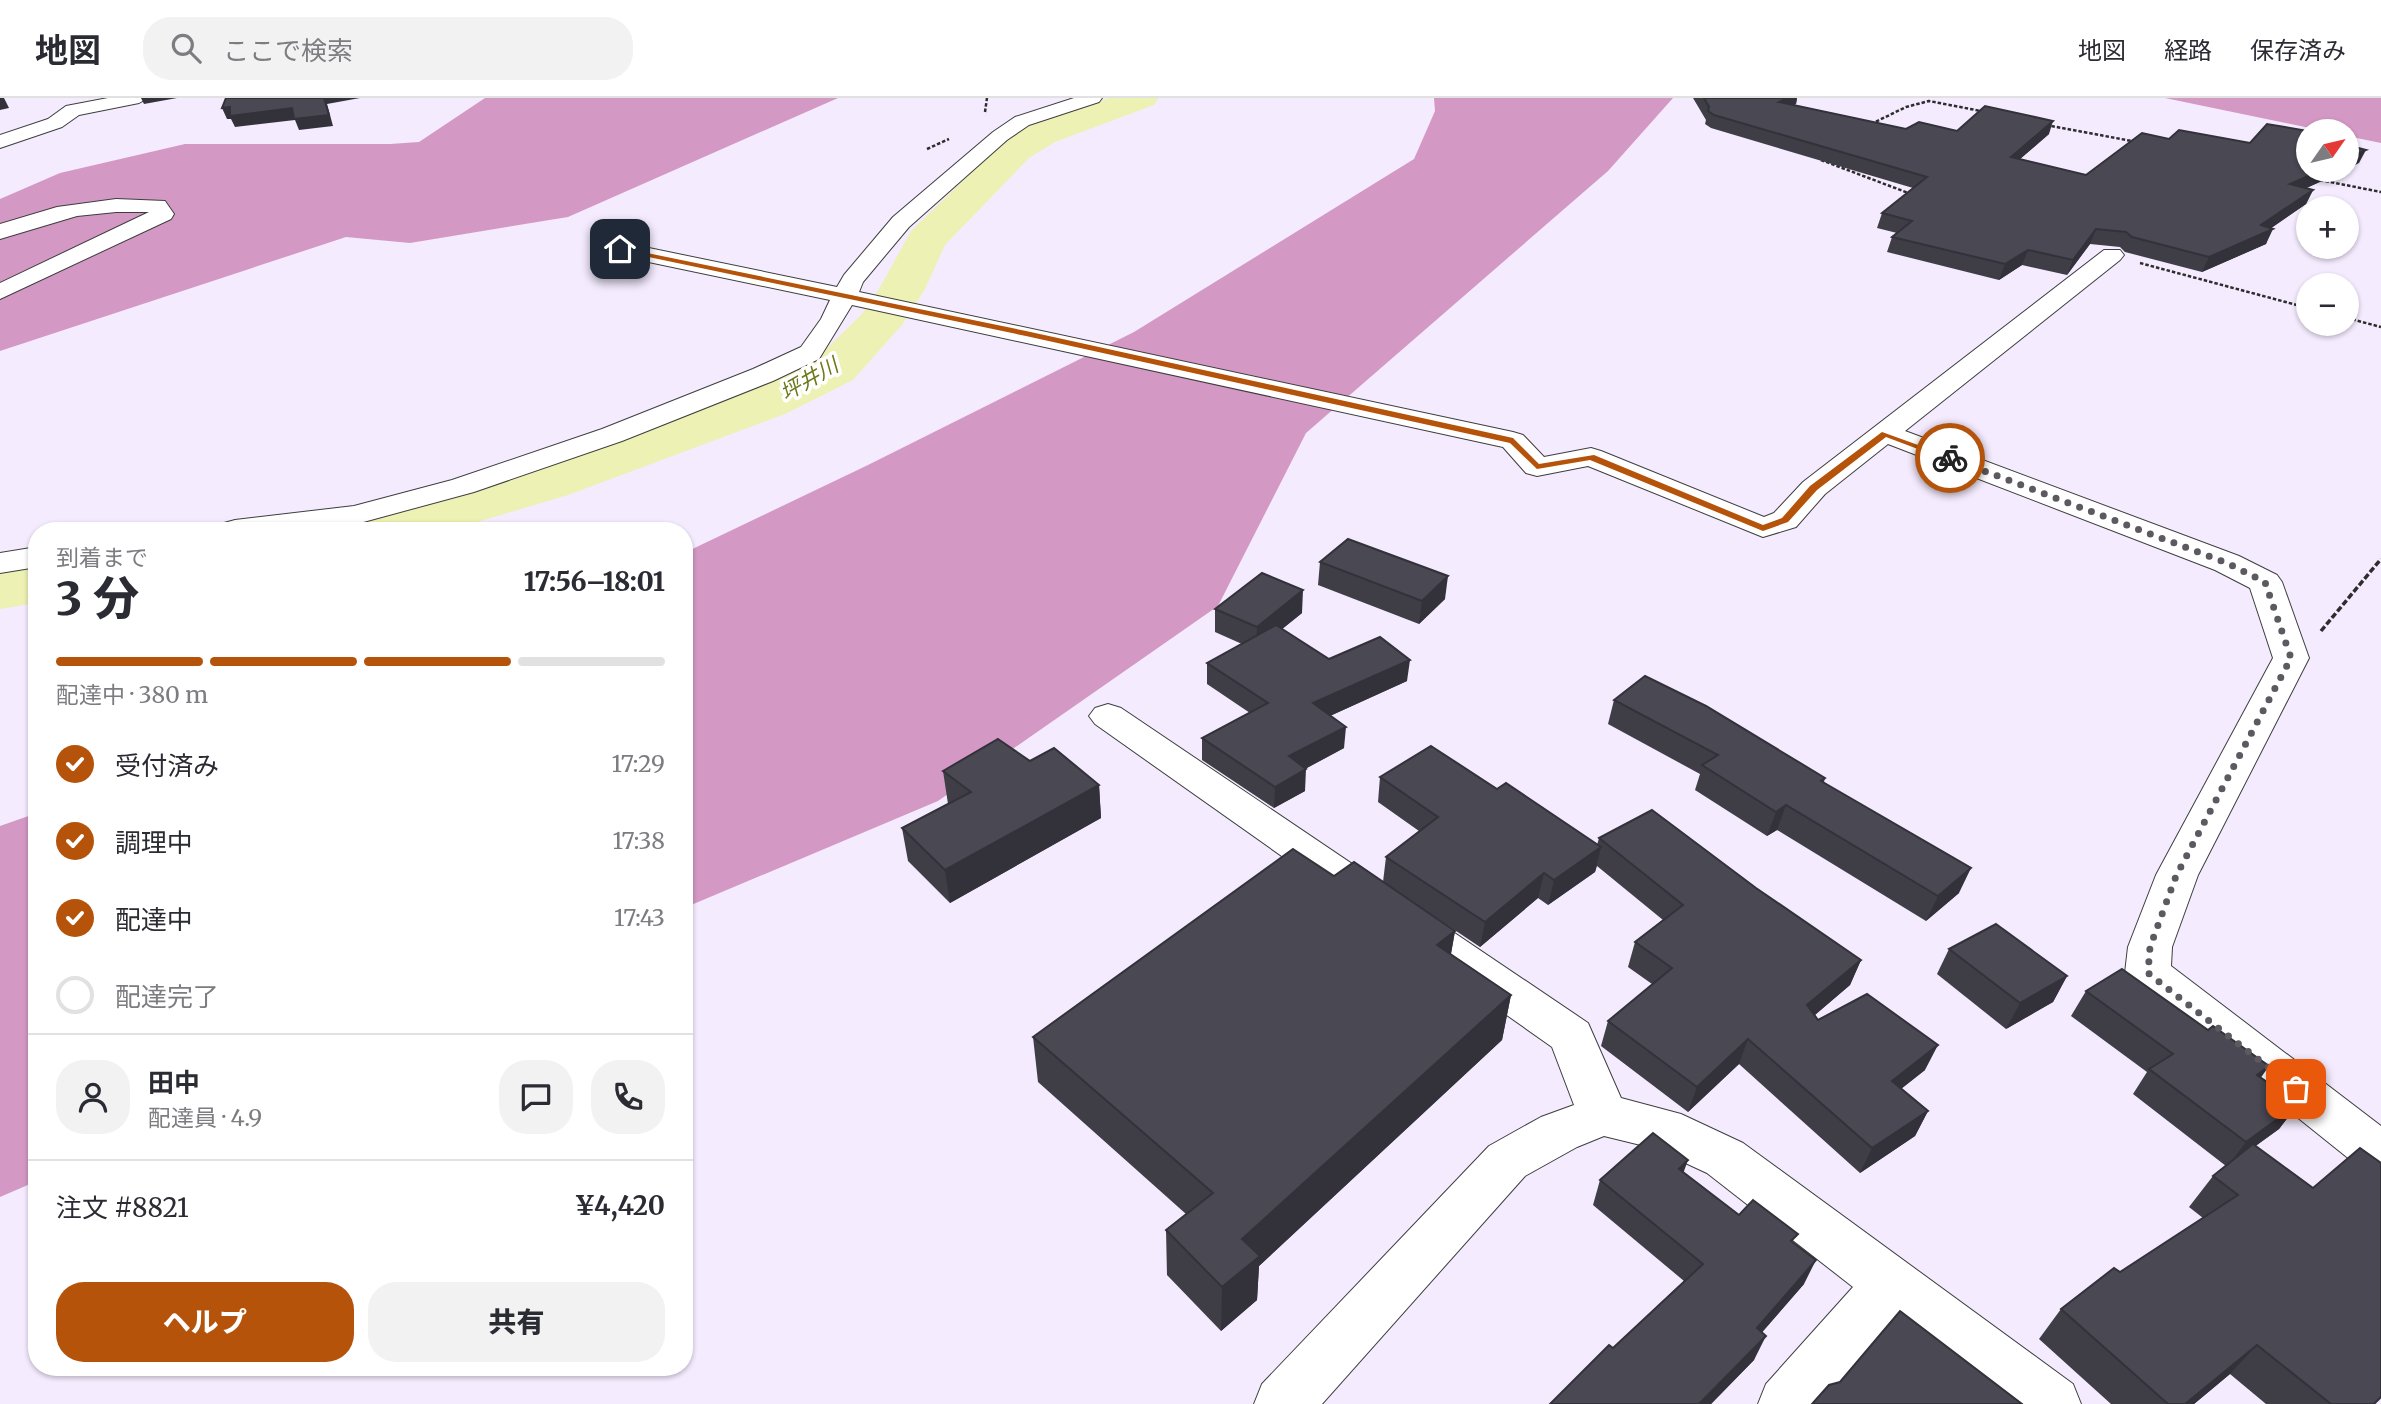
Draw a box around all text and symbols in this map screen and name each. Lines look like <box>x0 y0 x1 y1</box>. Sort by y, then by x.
search box <box>143 17 633 80</box>
icon: search <box>167 29 205 67</box>
text: 地図 <box>35 30 101 71</box>
text: ここで検索 <box>223 34 353 67</box>
text: 地図 <box>2078 35 2126 66</box>
text: 経路 <box>2164 35 2212 66</box>
text: 保存済み <box>2250 35 2346 66</box>
north arrow <box>2296 119 2359 182</box>
map controls <box>2296 119 2359 336</box>
button: + <box>2296 196 2359 259</box>
pin <box>590 219 650 279</box>
icon: home <box>601 230 639 268</box>
button: − <box>2296 273 2359 336</box>
water label: 坪井川 <box>775 351 845 406</box>
courier <box>1915 423 1985 493</box>
icon: bike <box>1931 439 1969 477</box>
text: 到着まで <box>56 543 148 572</box>
text: 17:56–18:01 <box>524 565 665 598</box>
text: 3 分 <box>56 570 139 628</box>
text: 配達中 · 380 m <box>56 680 208 709</box>
icon: check <box>56 745 94 783</box>
text: 受付済み <box>115 749 219 782</box>
text: 17:29 <box>612 749 665 778</box>
icon: check <box>56 822 94 860</box>
text: 調理中 <box>115 826 193 859</box>
text: 17:38 <box>612 826 665 855</box>
icon: check <box>56 899 94 937</box>
text: 配達中 <box>115 903 193 936</box>
text: 17:43 <box>614 903 665 932</box>
text: 配達完了 <box>115 980 219 1013</box>
pin <box>2266 1059 2326 1119</box>
button: person <box>56 1060 130 1134</box>
button: chat <box>499 1060 573 1134</box>
button: phone <box>591 1060 665 1134</box>
text: 田中 <box>148 1066 200 1099</box>
icon: bag <box>2277 1070 2315 1108</box>
text: 配達員 · 4.9 <box>148 1103 262 1132</box>
text: ¥4,420 <box>574 1189 665 1222</box>
text: 注文 #8821 <box>56 1191 189 1224</box>
button: ヘルプ <box>56 1282 354 1362</box>
button: 共有 <box>368 1282 665 1362</box>

